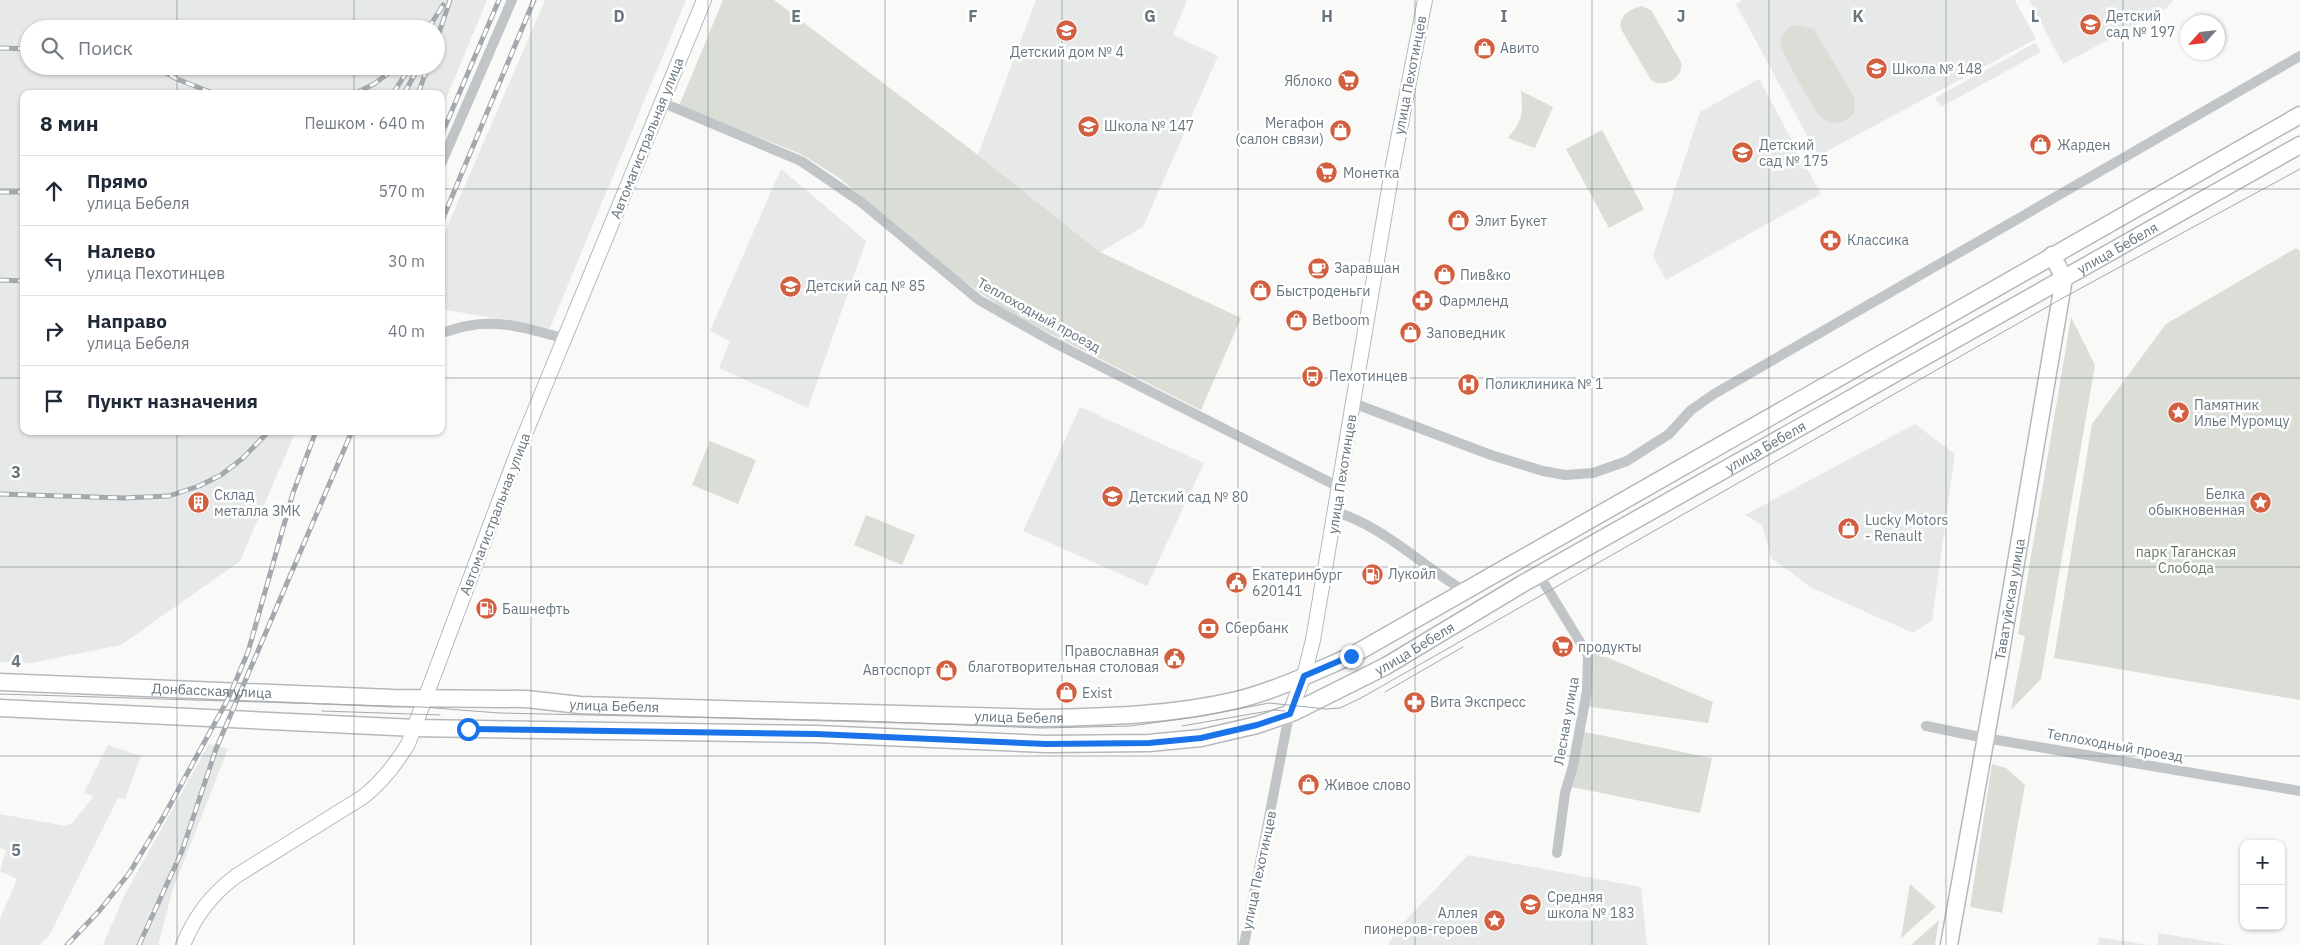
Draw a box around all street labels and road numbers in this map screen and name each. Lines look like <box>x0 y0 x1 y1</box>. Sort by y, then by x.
street label: улица Пехотинцев <box>1390 14 1430 136</box>
street label: Автомагистральная улица <box>606 54 688 221</box>
street label: улица Бебеля <box>2074 218 2161 278</box>
street label: Теплоходный проезд <box>974 274 1104 356</box>
street label: улица Пехотинцев <box>1324 413 1360 535</box>
street label: улица Бебеля <box>1722 417 1809 476</box>
street label: Автомагистральная улица <box>456 430 534 598</box>
street label: Таватуйская улица <box>1991 537 2029 662</box>
street label: улица Бебеля <box>1372 618 1458 679</box>
street label: Лесная улица <box>1549 675 1583 767</box>
street label: Донбасская улица <box>151 679 273 702</box>
street label: улица Бебеля <box>569 695 659 716</box>
street label: улица Бебеля <box>974 707 1064 727</box>
street label: Теплоходный проезд <box>2045 724 2185 766</box>
street label: улица Пехотинцев <box>1238 809 1280 931</box>

